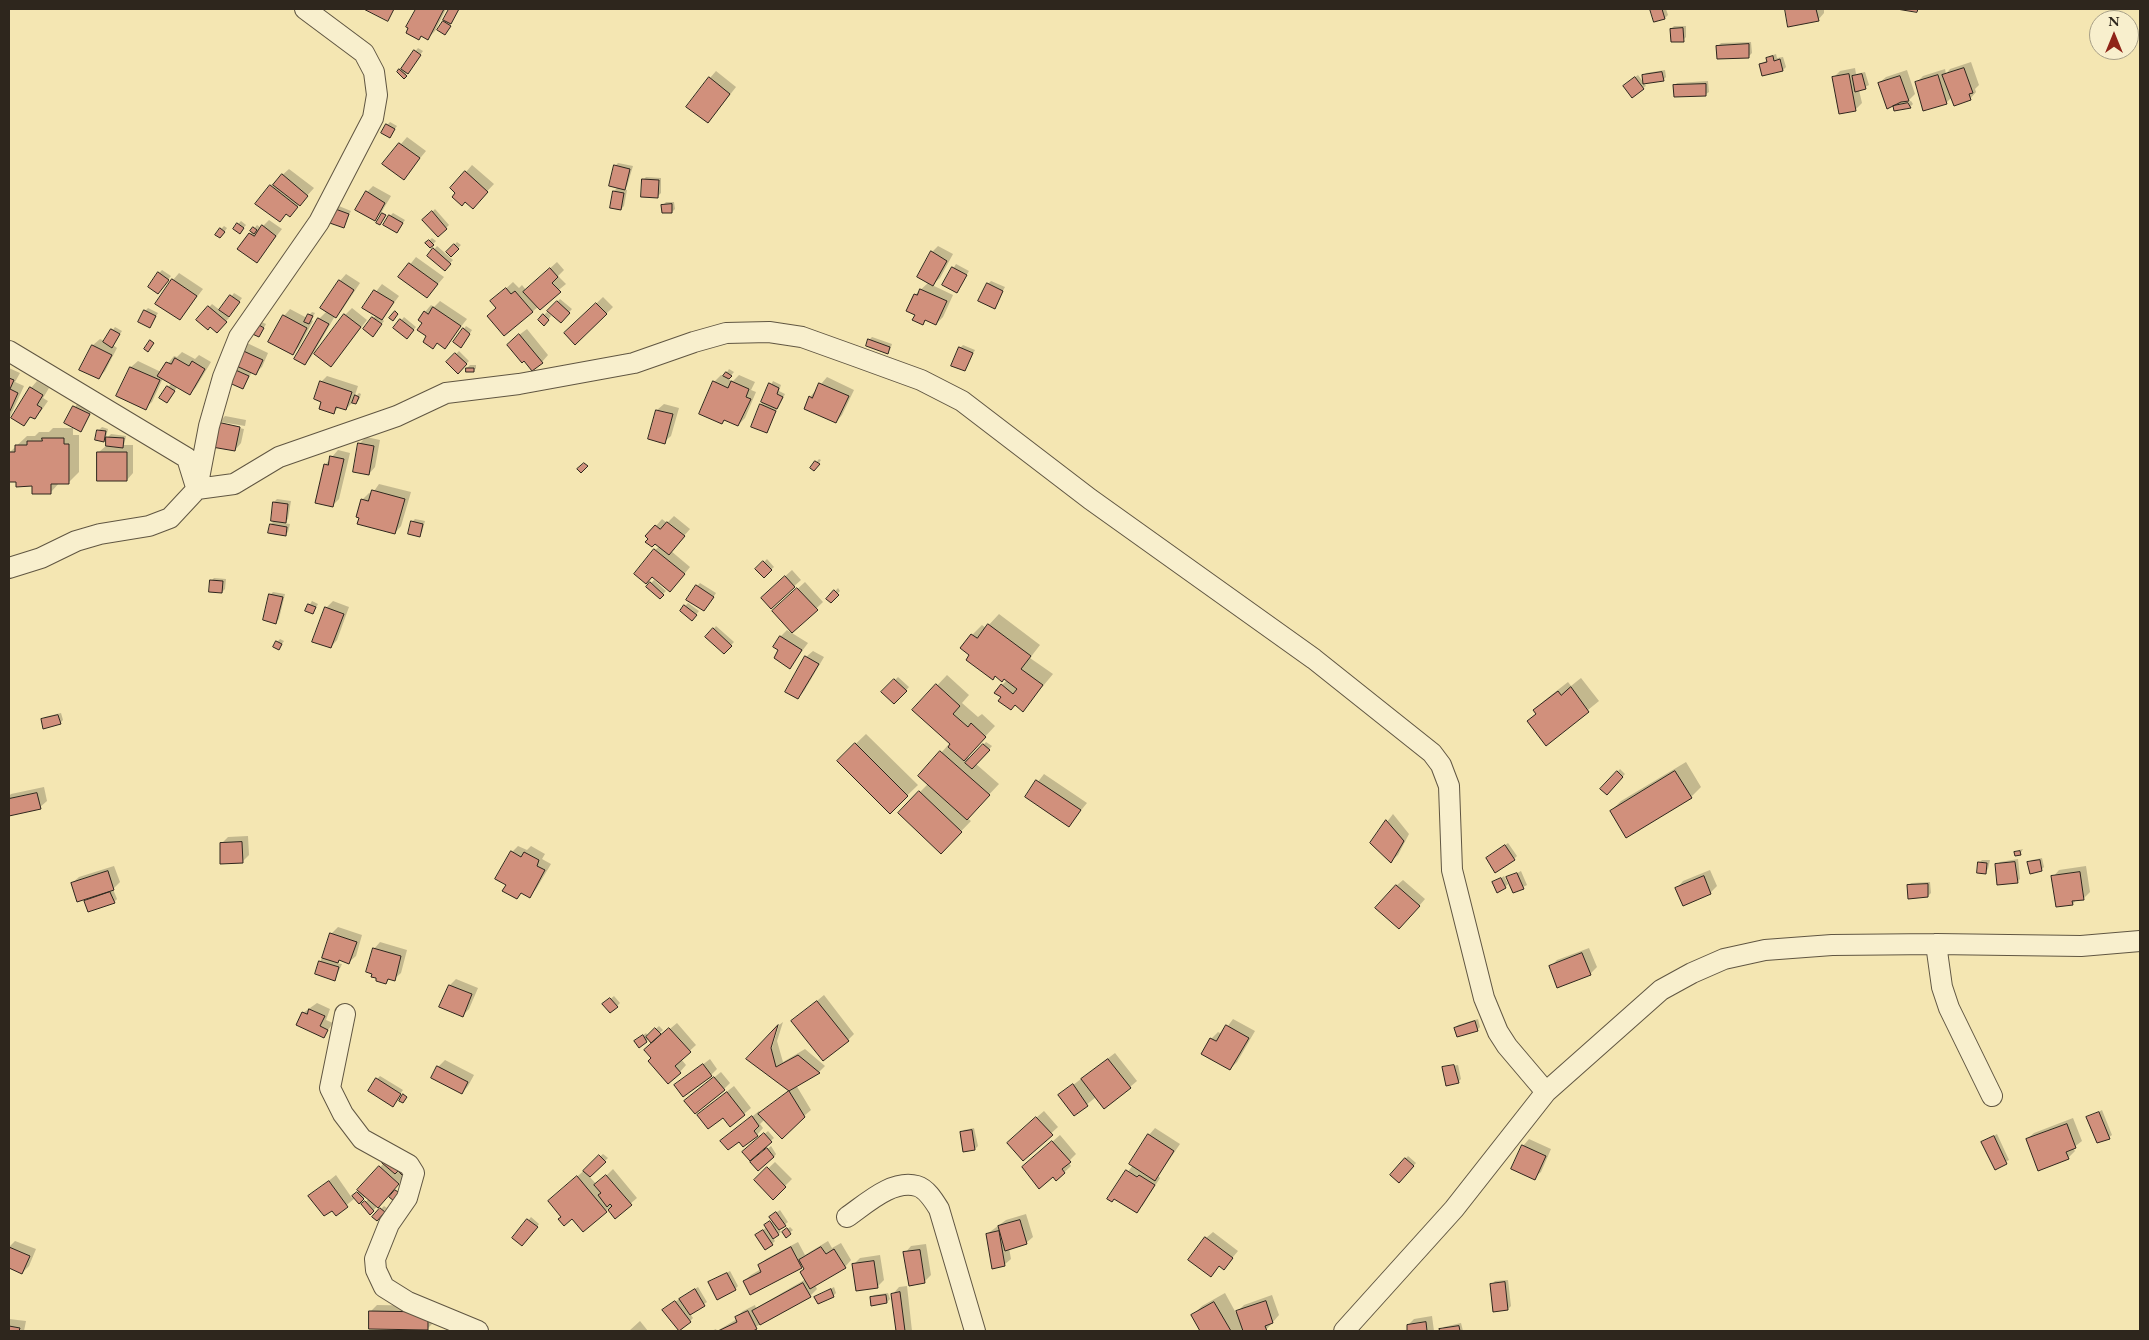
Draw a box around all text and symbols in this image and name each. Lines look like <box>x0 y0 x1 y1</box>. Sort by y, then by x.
north arrow <box>2089 10 2139 60</box>
text: N <box>2108 12 2120 30</box>

